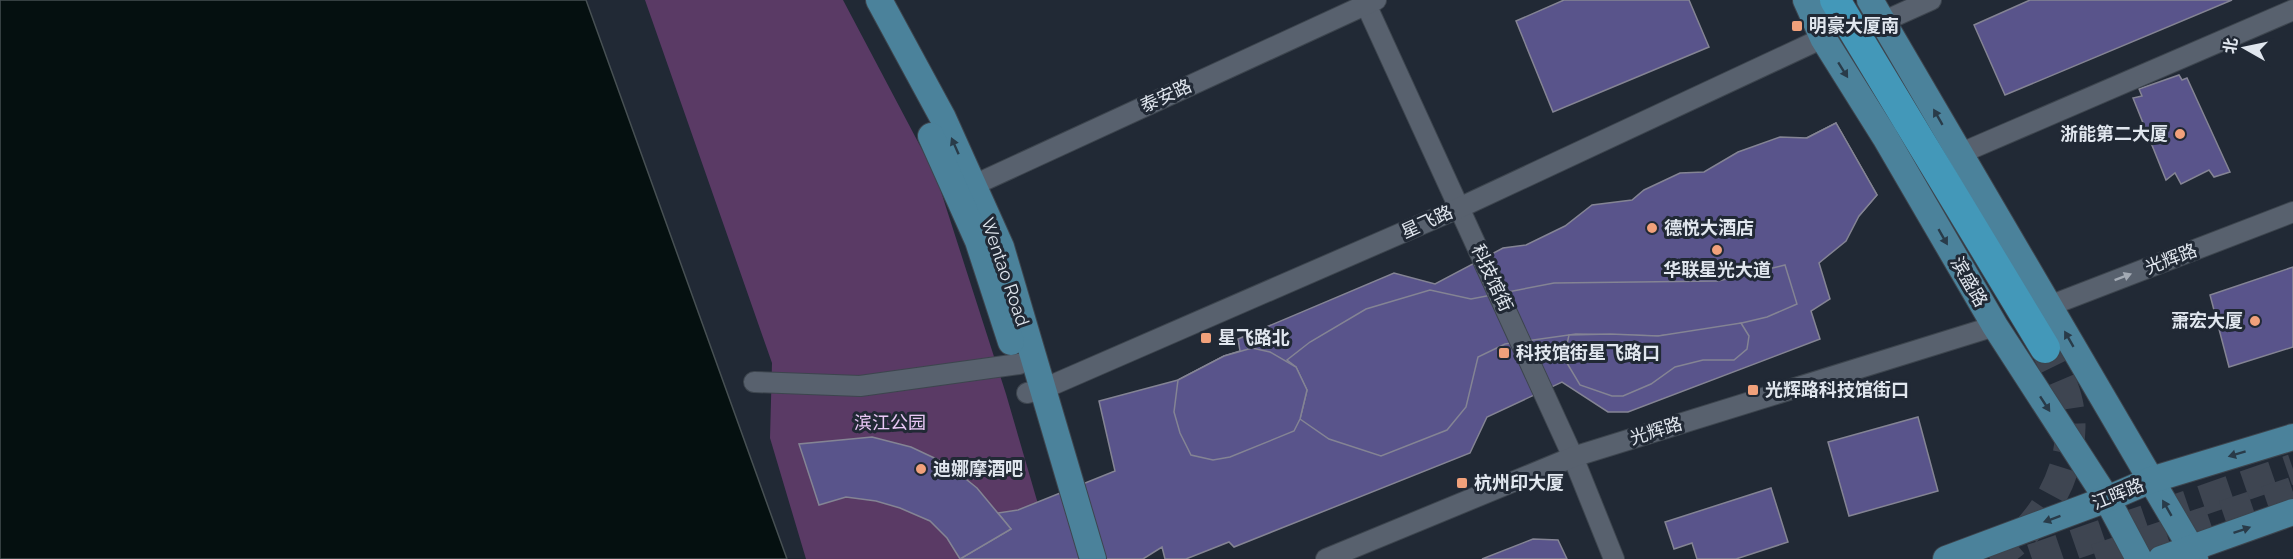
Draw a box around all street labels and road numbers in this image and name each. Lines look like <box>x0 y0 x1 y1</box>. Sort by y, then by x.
street label: 泰安路 <box>1137 75 1195 116</box>
street label: 星飞路 <box>1398 201 1456 242</box>
street label: Wentao Road <box>977 215 1034 329</box>
street label: 光辉路 <box>2142 239 2200 278</box>
street label: 科技馆街 <box>1468 241 1517 315</box>
street label: 滨盛路 <box>1947 253 1992 310</box>
street label: 光辉路 <box>1627 413 1685 448</box>
street label: 江晖路 <box>2089 474 2147 513</box>

